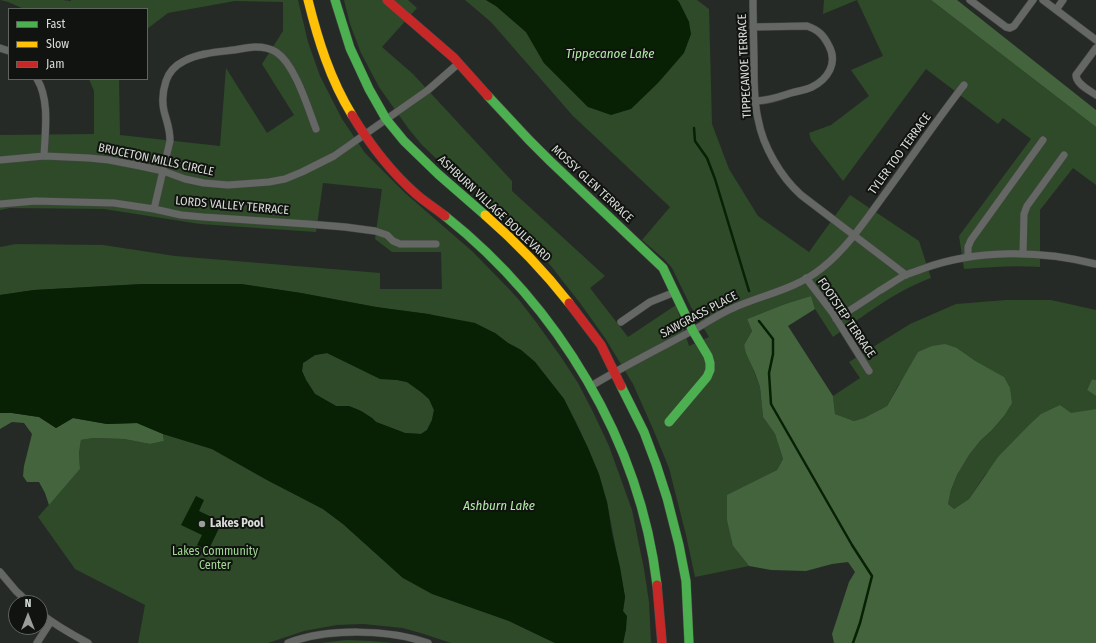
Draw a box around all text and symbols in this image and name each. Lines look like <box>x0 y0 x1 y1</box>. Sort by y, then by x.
legend <box>8 8 148 80</box>
street label: TIPPECANOE TERRACE <box>735 13 755 119</box>
text: Fast <box>46 17 65 31</box>
text: Slow <box>46 37 69 51</box>
water label: Tippecanoe Lake <box>566 46 654 62</box>
text: Jam <box>46 57 64 71</box>
street label: TYLER TOO TERRACE <box>866 111 934 197</box>
street label: BRUCETON MILLS CIRCLE <box>97 141 215 179</box>
street label: MOSSY GLEN TERRACE <box>548 142 636 226</box>
street label: ASHBURN VILLAGE BOULEVARD <box>435 153 553 265</box>
street label: LORDS VALLEY TERRACE <box>175 194 289 218</box>
street label: FOOTSTEP TERRACE <box>814 275 878 361</box>
street label: SAWGRASS PLACE <box>658 289 740 341</box>
water label: Ashburn Lake <box>463 498 535 514</box>
place label: Lakes Pool <box>210 517 264 531</box>
marker: Lakes Pool <box>197 519 207 529</box>
park label: Lakes Community Center <box>172 545 258 573</box>
north arrow <box>8 595 48 635</box>
text: N <box>25 597 31 610</box>

